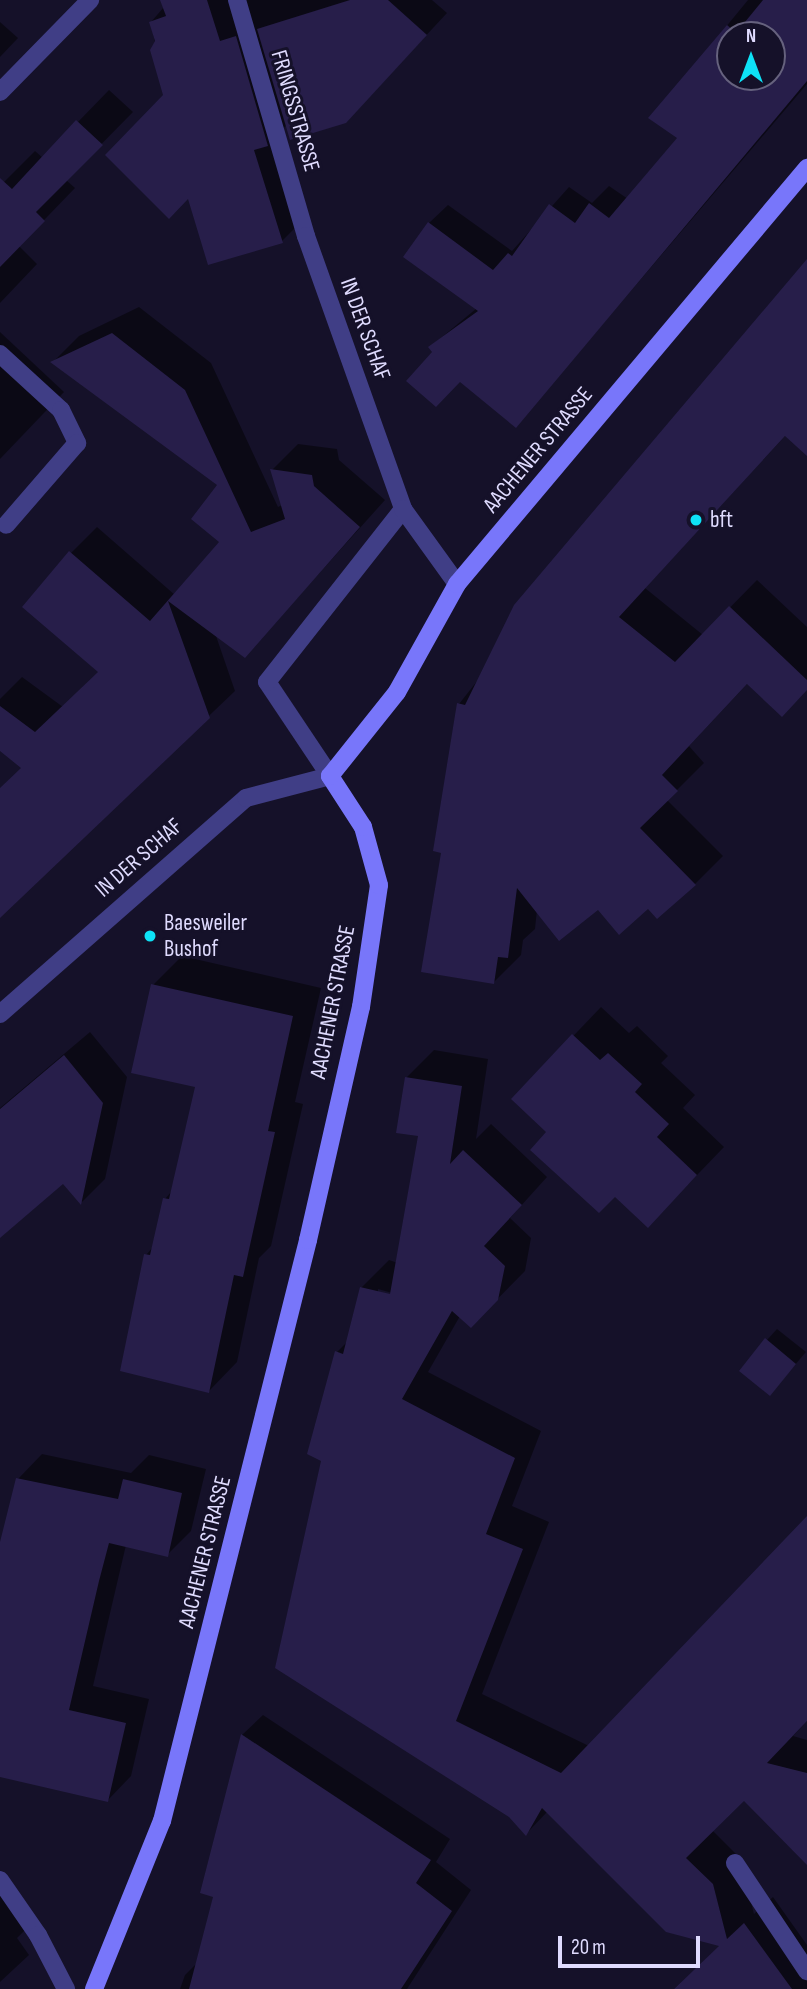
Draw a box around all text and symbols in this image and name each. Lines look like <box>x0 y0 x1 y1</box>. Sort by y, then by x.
north arrow <box>716 21 786 91</box>
text: N <box>746 25 756 48</box>
street label: FRINGSSTRASSE <box>264 47 326 175</box>
street label: IN DER SCHAF <box>334 274 396 384</box>
street label: AACHENER STRASSE <box>477 381 599 519</box>
place label: bft <box>710 506 733 534</box>
marker: bft <box>688 512 704 528</box>
street label: IN DER SCHAF <box>90 813 188 903</box>
place label: Baesweiler Bushof <box>164 909 247 963</box>
street label: AACHENER STRASSE <box>305 923 361 1081</box>
marker: Baesweiler Bushof <box>142 928 158 944</box>
street label: AACHENER STRASSE <box>173 1473 237 1631</box>
scale bar <box>562 1923 704 1967</box>
text: 20 m <box>571 1935 606 1960</box>

